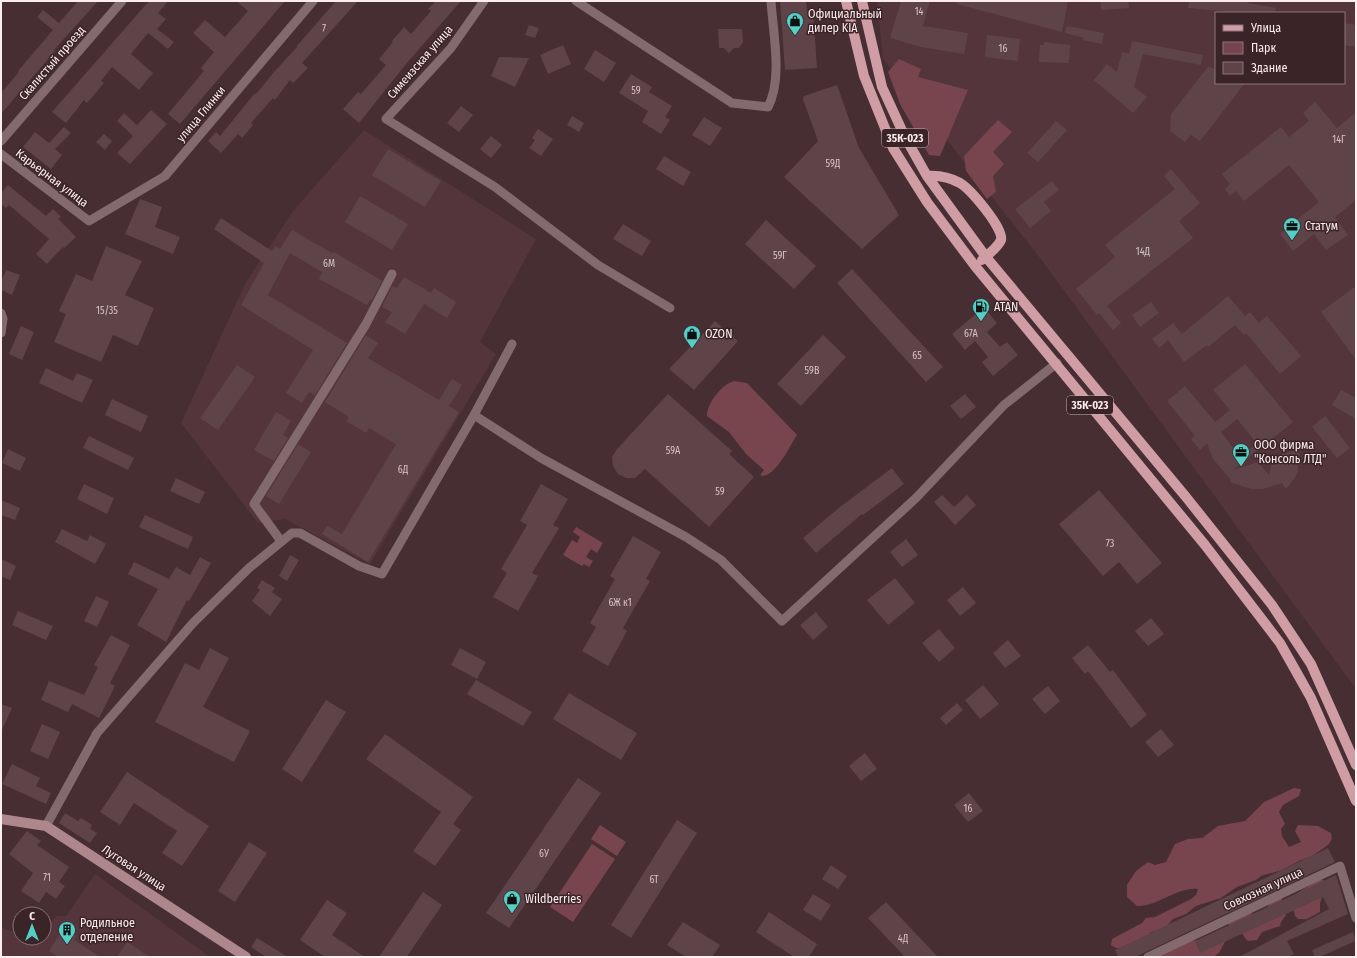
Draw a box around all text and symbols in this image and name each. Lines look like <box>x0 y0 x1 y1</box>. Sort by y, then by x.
house number: 14 <box>915 6 924 18</box>
place label: Официальный дилер KIA <box>808 7 882 35</box>
shop icon: Официальный дилер KIA <box>785 11 805 36</box>
legend <box>1215 12 1345 84</box>
text: Улица <box>1250 21 1281 35</box>
street label: Симеизская улица <box>384 22 456 102</box>
street label: Скалистый проезд <box>16 23 88 103</box>
house number: 7 <box>322 23 326 35</box>
text: Парк <box>1251 41 1277 55</box>
house number: 16 <box>999 43 1007 55</box>
text: Здание <box>1251 61 1287 75</box>
street label: улица Глинки <box>174 83 228 145</box>
house number: 59 <box>631 85 641 97</box>
road number: 35К-023 <box>882 129 928 147</box>
house number: 14Г <box>1332 134 1346 146</box>
street label: Карьерная улица <box>13 146 91 210</box>
house number: 59Д <box>826 158 841 170</box>
office icon: Статум <box>1282 216 1302 241</box>
place label: Статум <box>1305 219 1338 233</box>
house number: 14Д <box>1136 246 1151 258</box>
house number: 59Г <box>773 250 787 262</box>
house number: 6М <box>323 258 335 270</box>
fuel station icon: ATAN <box>971 297 991 322</box>
place label: ATAN <box>994 300 1018 314</box>
house number: 15/35 <box>96 305 118 317</box>
shop icon: OZON <box>682 324 702 349</box>
place label: OZON <box>705 327 732 341</box>
house number: 67А <box>964 328 979 340</box>
house number: 65 <box>912 350 922 362</box>
house number: 59В <box>805 365 820 377</box>
road number: 35К-023 <box>1067 396 1113 414</box>
place label: ООО фирма "Консоль ЛТД" <box>1254 438 1327 466</box>
office icon: ООО фирма "Консоль ЛТД" <box>1231 442 1251 467</box>
house number: 59А <box>666 445 681 457</box>
house number: 6Д <box>398 464 409 476</box>
house number: 59 <box>715 486 725 498</box>
house number: 73 <box>1106 538 1115 550</box>
house number: 6Ж к1 <box>608 597 632 609</box>
house number: 16 <box>964 803 972 815</box>
street label: Луговая улица <box>99 842 169 894</box>
house number: 6У <box>539 848 549 860</box>
street label: Совхозная улица <box>1221 865 1305 913</box>
house number: 71 <box>43 872 51 884</box>
house number: 6Т <box>649 874 659 886</box>
shop icon: Wildberries <box>502 889 522 914</box>
place label: Wildberries <box>525 892 581 906</box>
north arrow <box>12 906 52 946</box>
text: С <box>29 910 35 923</box>
place label: Родильное отделение <box>80 916 135 944</box>
building icon: Родильное отделение <box>57 920 77 945</box>
house number: 4Д <box>898 933 909 945</box>

